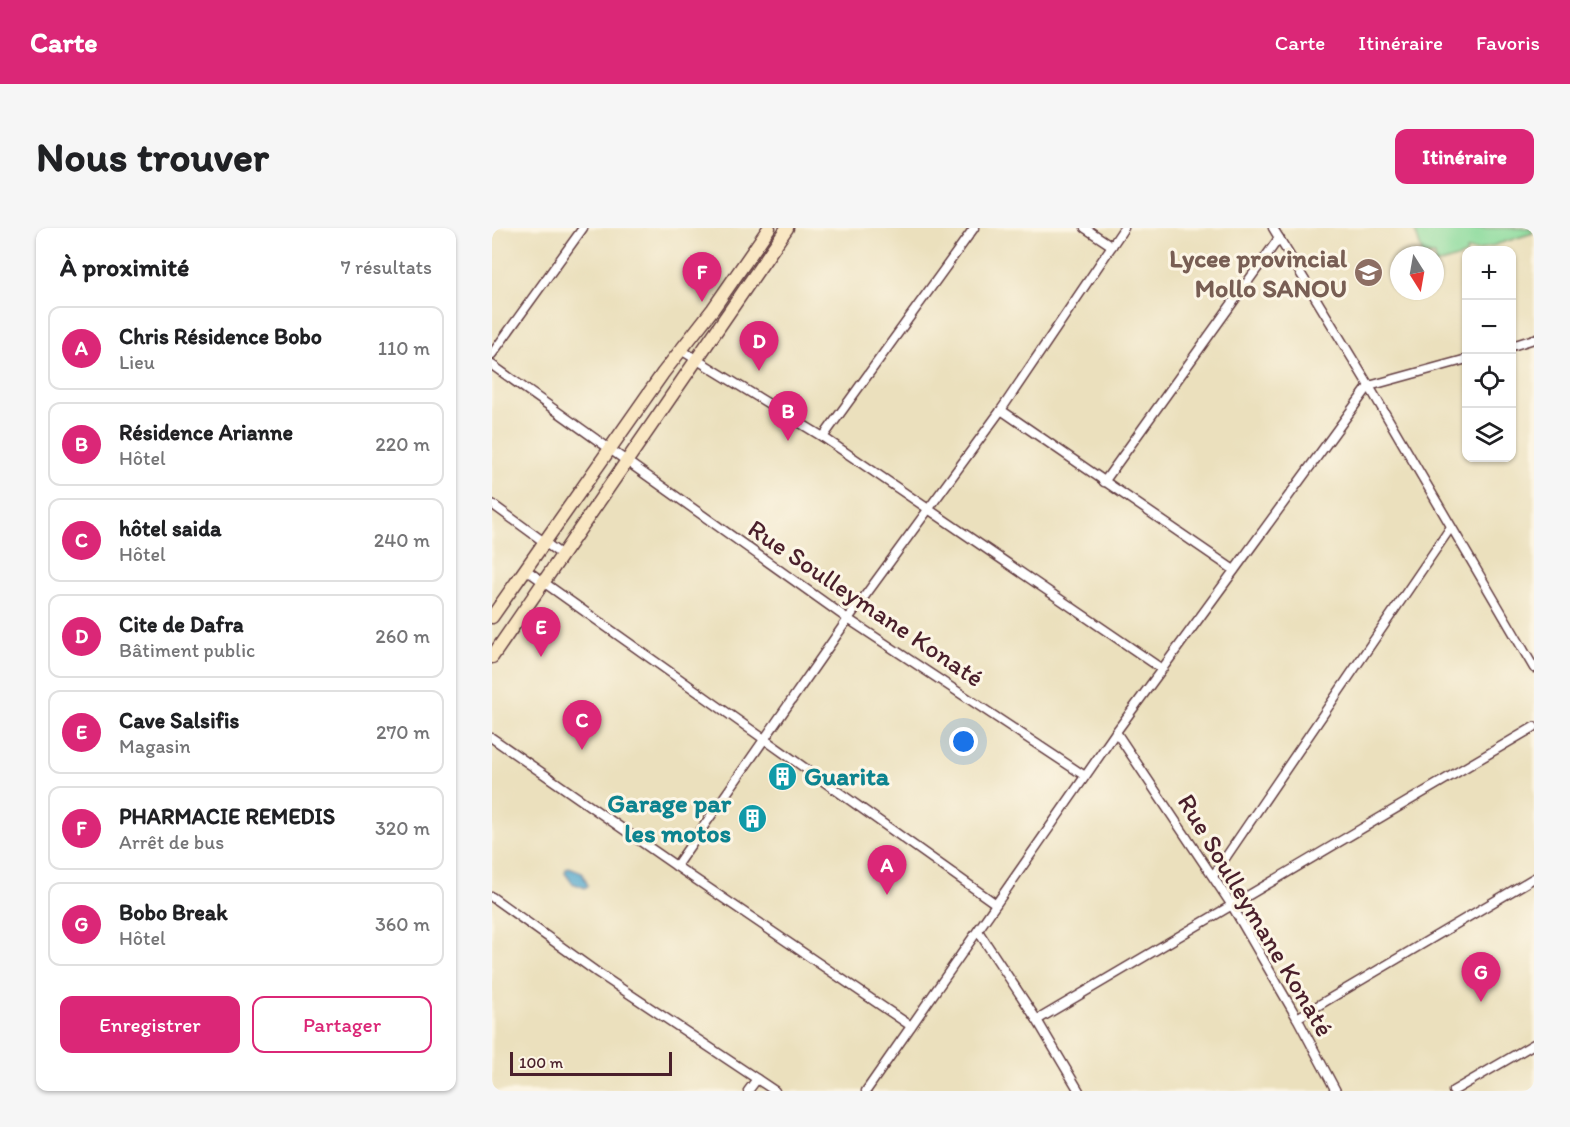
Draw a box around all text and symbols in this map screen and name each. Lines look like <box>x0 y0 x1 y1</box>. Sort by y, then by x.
text: Carte <box>30 25 97 59</box>
text: Carte <box>1275 30 1325 55</box>
text: Itinéraire <box>1358 30 1443 55</box>
text: Favoris <box>1476 30 1540 55</box>
button: Itinéraire <box>1395 129 1534 184</box>
text: Nous trouver <box>36 131 269 182</box>
place label: Lycee provincial Mollo SANOU <box>1169 242 1348 304</box>
north arrow <box>1390 246 1444 300</box>
map controls <box>1462 246 1516 462</box>
button: + <box>1462 246 1516 300</box>
text: À proximité <box>60 251 189 283</box>
pin: F <box>682 253 722 302</box>
text: 7 résultats <box>341 255 432 279</box>
school or university icon: Lycee provincial Mollo SANOU <box>1352 257 1384 289</box>
button: − <box>1462 300 1516 354</box>
pin: D <box>740 322 778 371</box>
text: Chris Résidence Bobo <box>119 323 322 350</box>
text: A <box>75 336 88 360</box>
text: 110 m <box>378 336 430 360</box>
text: Lieu <box>119 350 155 374</box>
button: locate <box>1462 354 1516 408</box>
pin: B <box>768 392 808 441</box>
button: layers <box>1462 408 1516 462</box>
text: Résidence Arianne <box>119 419 293 446</box>
text: B <box>75 432 88 456</box>
text: 220 m <box>375 432 430 456</box>
text: Hôtel <box>119 446 166 470</box>
street label: Rue Soulleymane Konaté <box>742 512 990 694</box>
text: hôtel saida <box>119 515 221 542</box>
text: C <box>75 528 88 552</box>
text: 240 m <box>374 528 430 552</box>
text: Hôtel <box>119 542 166 566</box>
pin: E <box>521 608 560 657</box>
text: Cite de Dafra <box>119 611 244 638</box>
text: D <box>75 624 88 648</box>
text: 260 m <box>375 624 430 648</box>
text: Bâtiment public <box>119 638 255 662</box>
pin: C <box>562 700 602 750</box>
text: Cave Salsifis <box>119 707 239 734</box>
text: E <box>76 720 87 744</box>
text: 270 m <box>376 720 430 744</box>
your location <box>949 727 978 756</box>
text: Magasin <box>119 734 191 758</box>
building icon: Guarita <box>767 760 799 792</box>
place label: Guarita <box>804 760 890 792</box>
place label: Garage par les motos <box>607 787 732 849</box>
street label: Rue Soulleymane Konaté <box>1171 788 1341 1042</box>
building icon: Garage par les motos <box>736 802 768 834</box>
text: PHARMACIE REMEDIS <box>119 803 335 830</box>
text: F <box>76 816 87 840</box>
text: 320 m <box>375 816 430 840</box>
text: Arrêt de bus <box>119 830 224 854</box>
pin: A <box>868 846 906 895</box>
text: Bobo Break <box>119 899 228 926</box>
text: G <box>75 912 88 936</box>
text: 360 m <box>375 912 430 936</box>
text: Hôtel <box>119 926 166 950</box>
pin: G <box>1462 952 1500 1002</box>
button: Enregistrer <box>60 996 240 1053</box>
button: Partager <box>252 996 432 1053</box>
scale bar <box>510 1049 672 1076</box>
text: 100 m <box>519 1053 563 1072</box>

